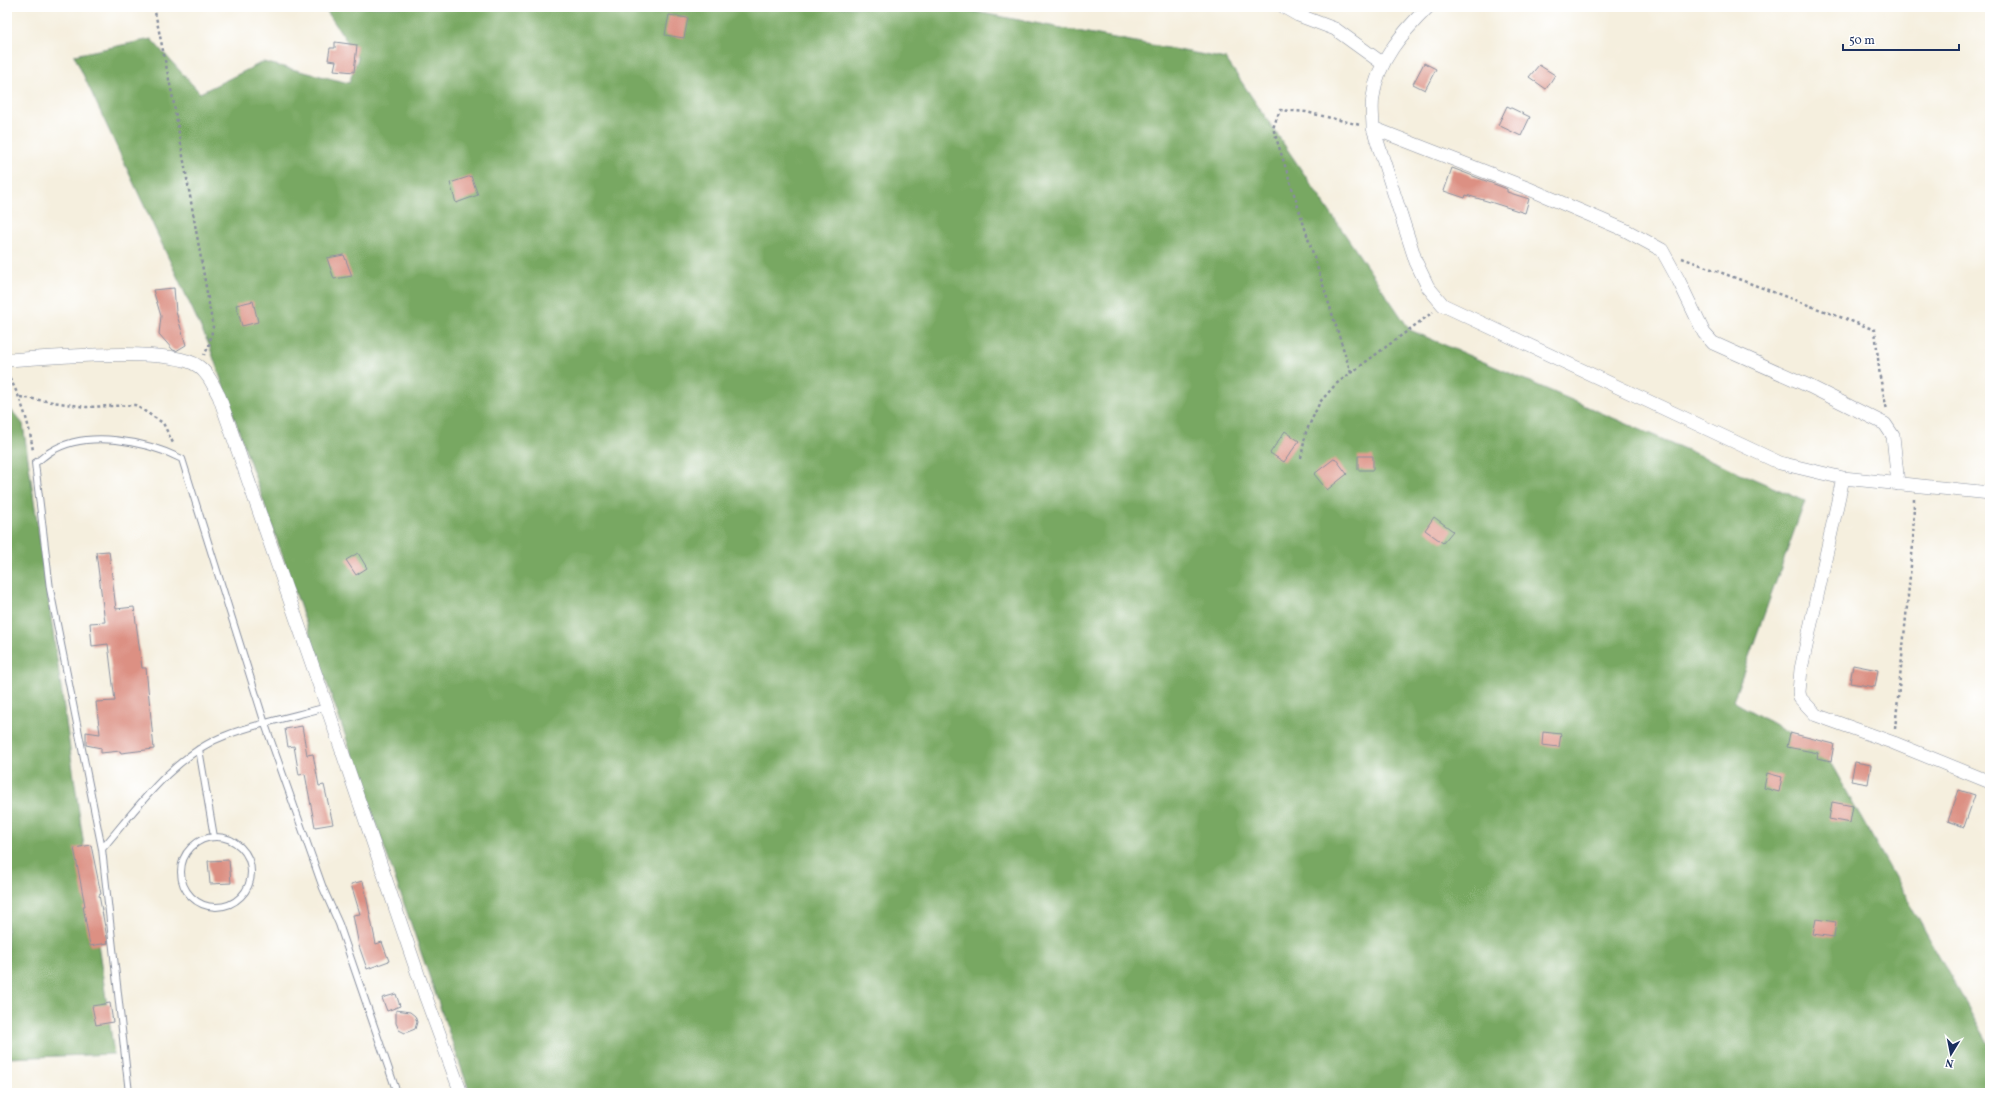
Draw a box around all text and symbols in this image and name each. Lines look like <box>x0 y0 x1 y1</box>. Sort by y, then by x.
scale bar <box>1843 26 1959 52</box>
text: 50 m <box>1849 33 1875 49</box>
north arrow <box>1931 1034 1971 1074</box>
text: N <box>1944 1054 1955 1070</box>

